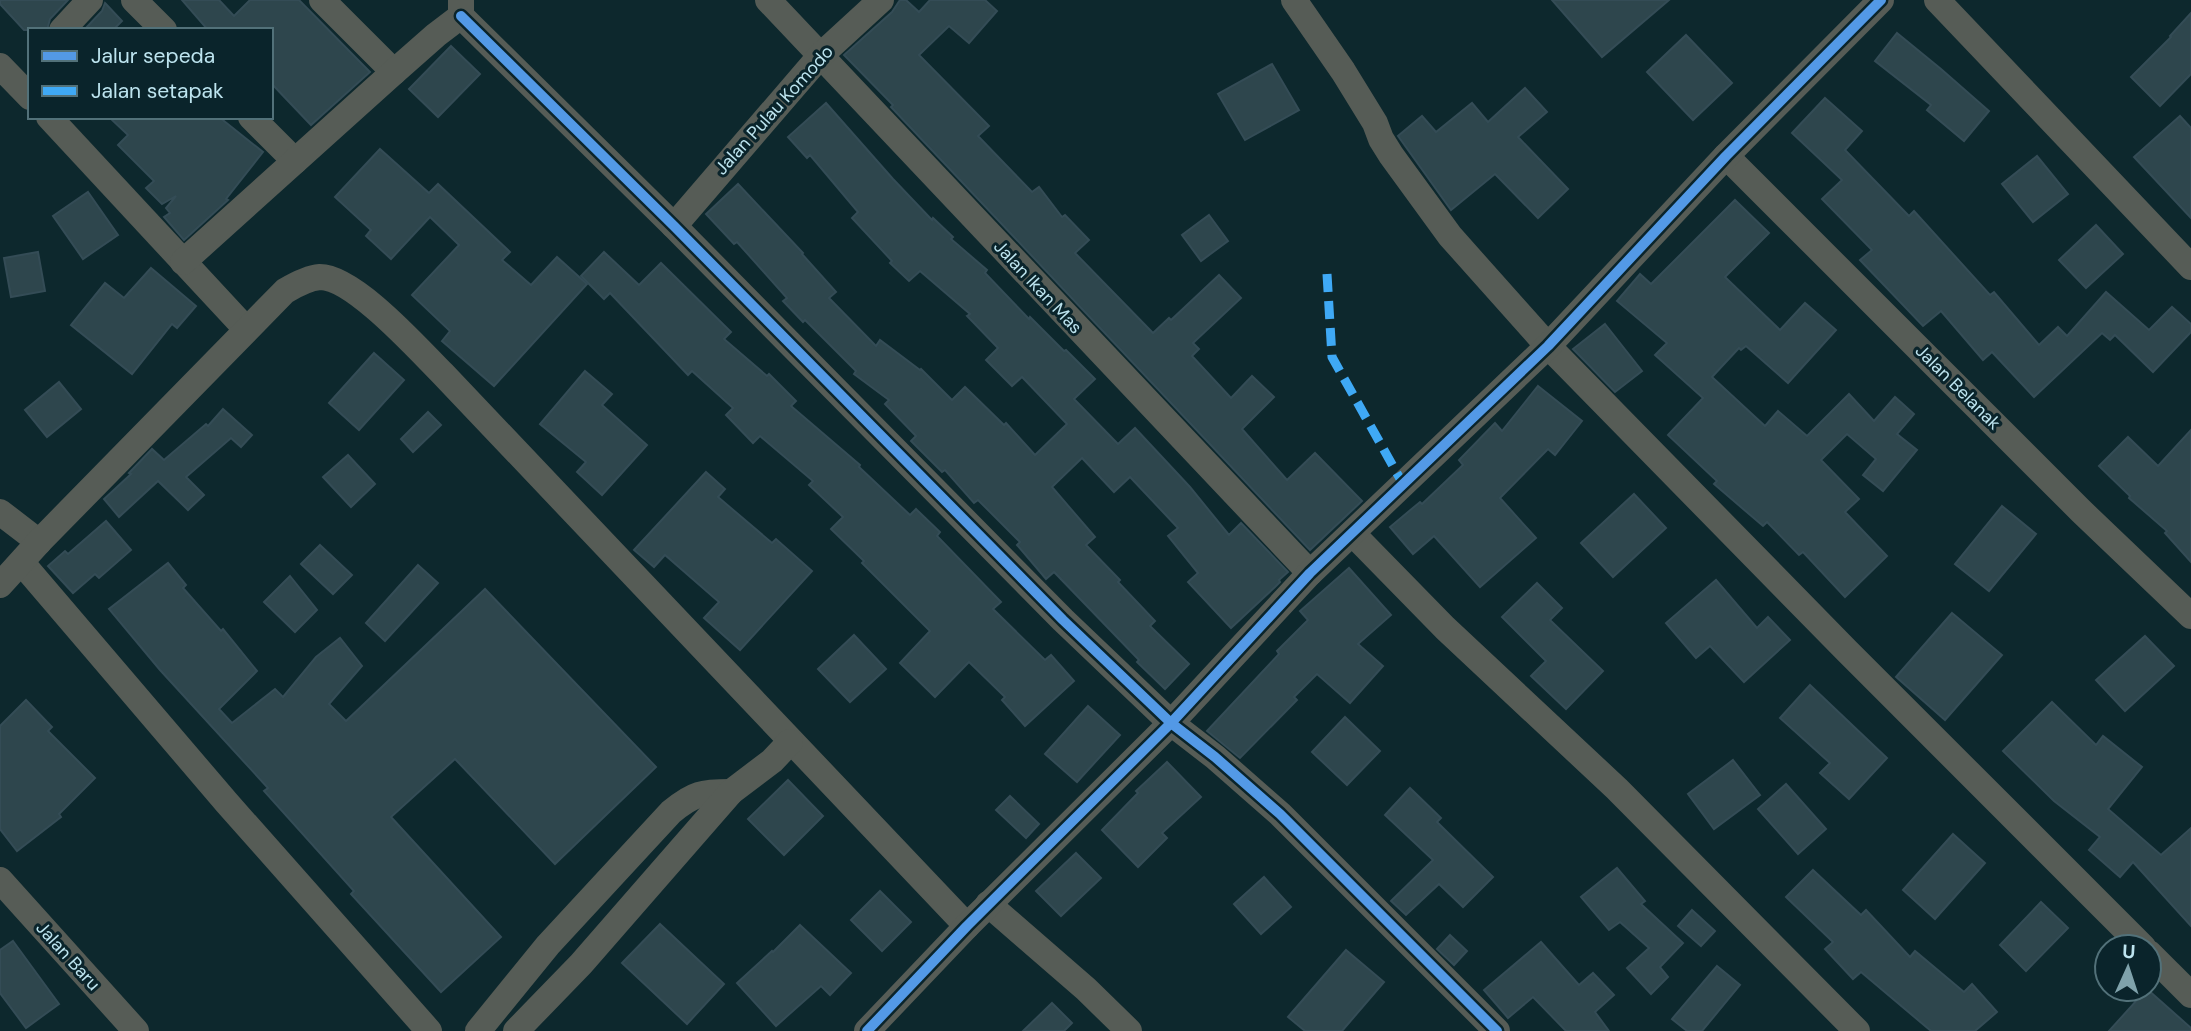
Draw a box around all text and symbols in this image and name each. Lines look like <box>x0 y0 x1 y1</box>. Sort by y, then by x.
legend <box>28 28 273 119</box>
street label: Jalan Pulau Komodo <box>709 40 839 180</box>
text: Jalur sepeda <box>91 42 215 70</box>
text: Jalan setapak <box>91 77 224 105</box>
street label: Jalan Ikan Mas <box>988 235 1088 339</box>
street label: Jalan Belanak <box>1910 339 2006 435</box>
street label: Jalan Baru <box>31 916 105 996</box>
north arrow <box>2093 933 2163 1003</box>
text: U <box>2122 939 2136 964</box>

